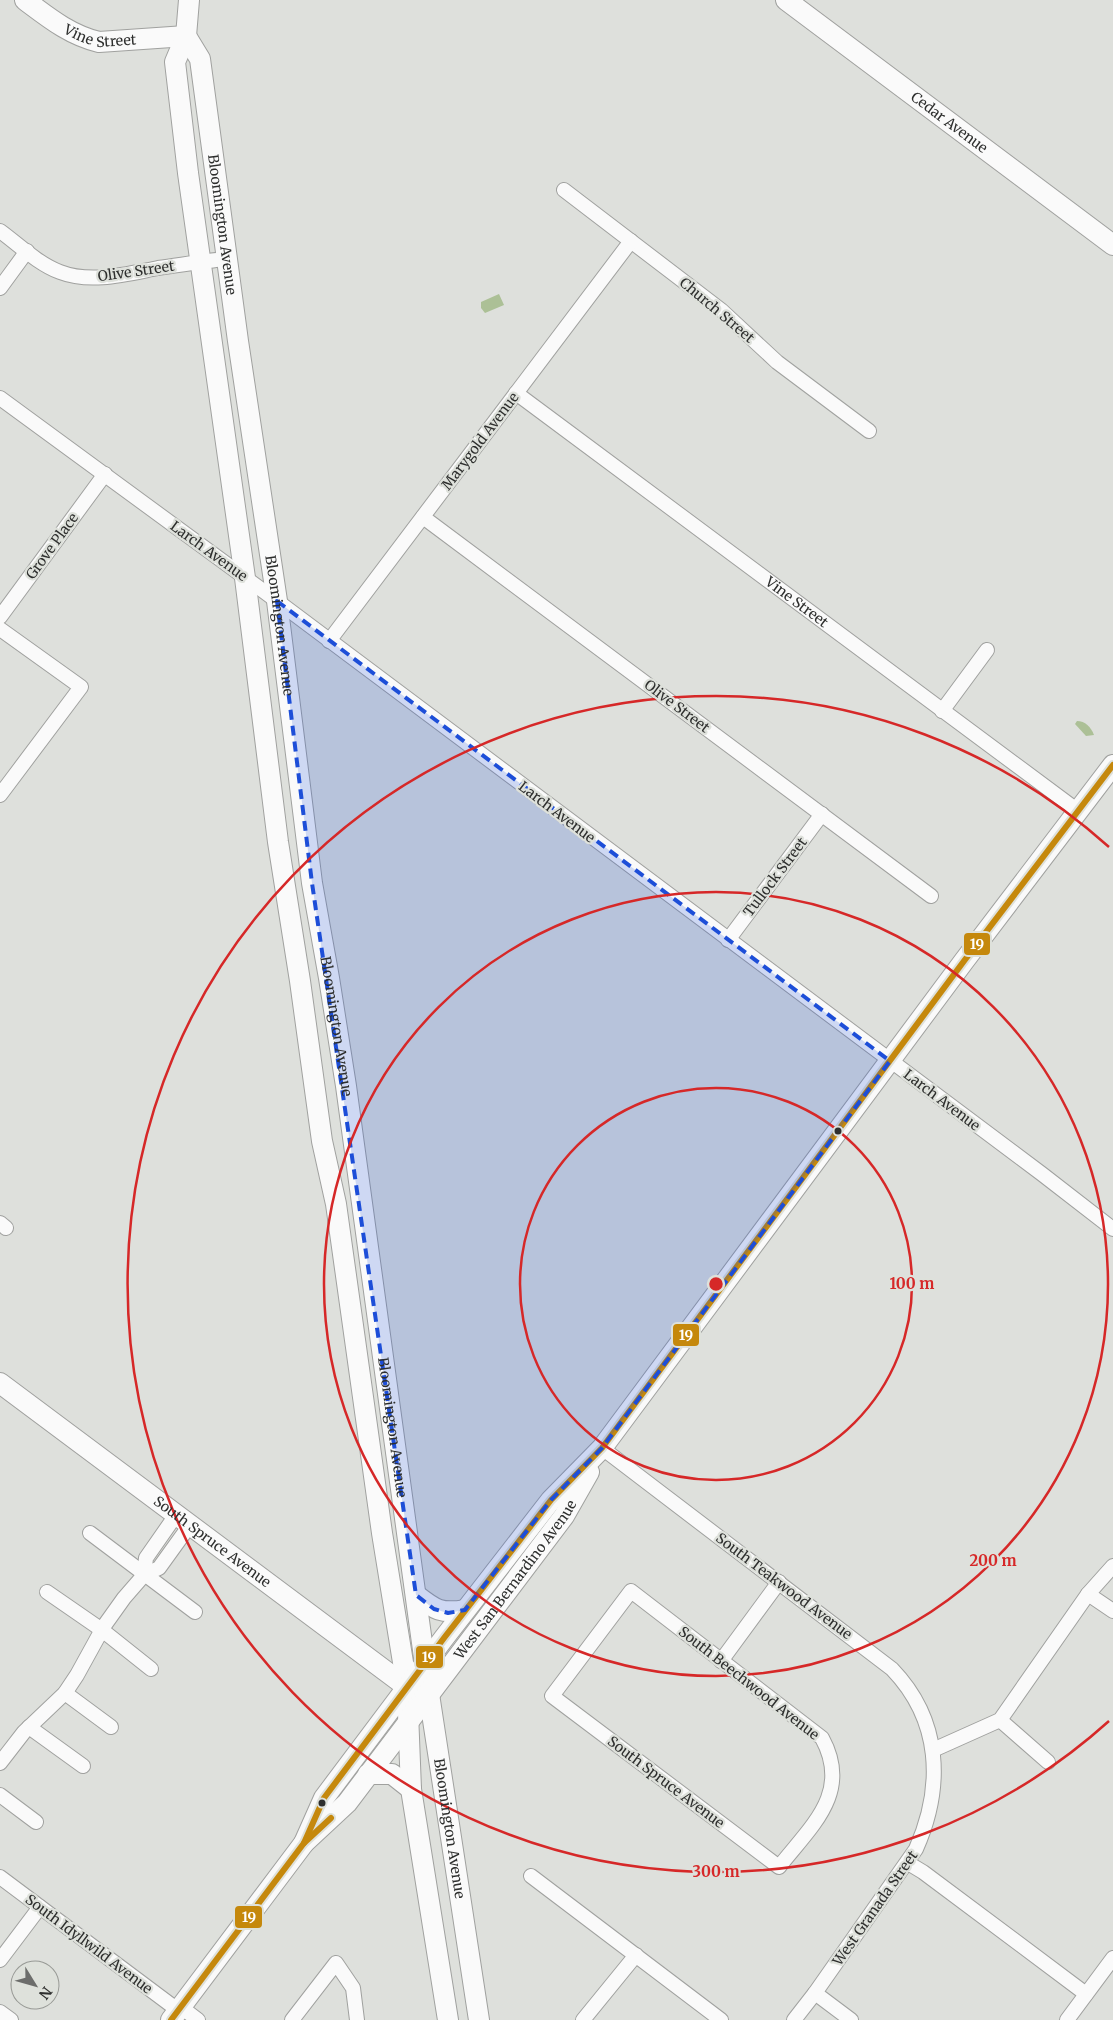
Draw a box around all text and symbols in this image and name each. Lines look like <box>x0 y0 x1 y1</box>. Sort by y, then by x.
street label: Vine Street <box>60 20 137 51</box>
street label: Cedar Avenue <box>907 88 991 157</box>
street label: Bloomington Avenue <box>204 153 241 296</box>
street label: Olive Street <box>97 257 176 285</box>
street label: Church Street <box>676 273 758 347</box>
street label: Marygold Avenue <box>437 389 523 493</box>
street label: Grove Place <box>22 509 82 583</box>
street label: Larch Avenue <box>167 517 251 585</box>
street label: Bloomington Avenue <box>261 554 298 697</box>
street label: Vine Street <box>761 572 832 631</box>
street label: Olive Street <box>641 676 714 737</box>
street label: Larch Avenue <box>515 777 599 847</box>
street label: Tullock Street <box>739 833 811 920</box>
line badge: 19 <box>963 932 991 956</box>
text: 19 <box>970 935 984 953</box>
street label: Bloomington Avenue <box>316 955 356 1098</box>
street label: Larch Avenue <box>900 1065 984 1135</box>
unlabelled marker <box>833 1126 843 1136</box>
text: 100 m <box>890 1274 934 1293</box>
centre of rings <box>707 1275 725 1293</box>
line badge: 19 <box>672 1323 700 1347</box>
text: 19 <box>679 1326 693 1344</box>
street label: Bloomington Avenue <box>374 1356 411 1499</box>
street label: South Spruce Avenue <box>150 1492 275 1591</box>
street label: West San Bernardino Avenue <box>450 1497 580 1664</box>
street label: South Teakwood Avenue <box>712 1529 856 1643</box>
text: 200 m <box>969 1551 1017 1570</box>
street label: South Beechwood Avenue <box>675 1622 823 1744</box>
line badge: 19 <box>415 1645 444 1669</box>
text: 19 <box>422 1648 436 1666</box>
street label: South Spruce Avenue <box>604 1732 728 1832</box>
street label: Bloomington Avenue <box>430 1757 469 1900</box>
unlabelled marker <box>317 1798 327 1808</box>
street label: West Granada Street <box>828 1847 922 1970</box>
text: 300 m <box>692 1862 740 1881</box>
street label: South Idyllwild Avenue <box>22 1890 156 1998</box>
line badge: 19 <box>234 1905 263 1929</box>
text: 19 <box>242 1908 256 1926</box>
north arrow <box>10 1960 60 2010</box>
text: N <box>35 1983 56 2003</box>

